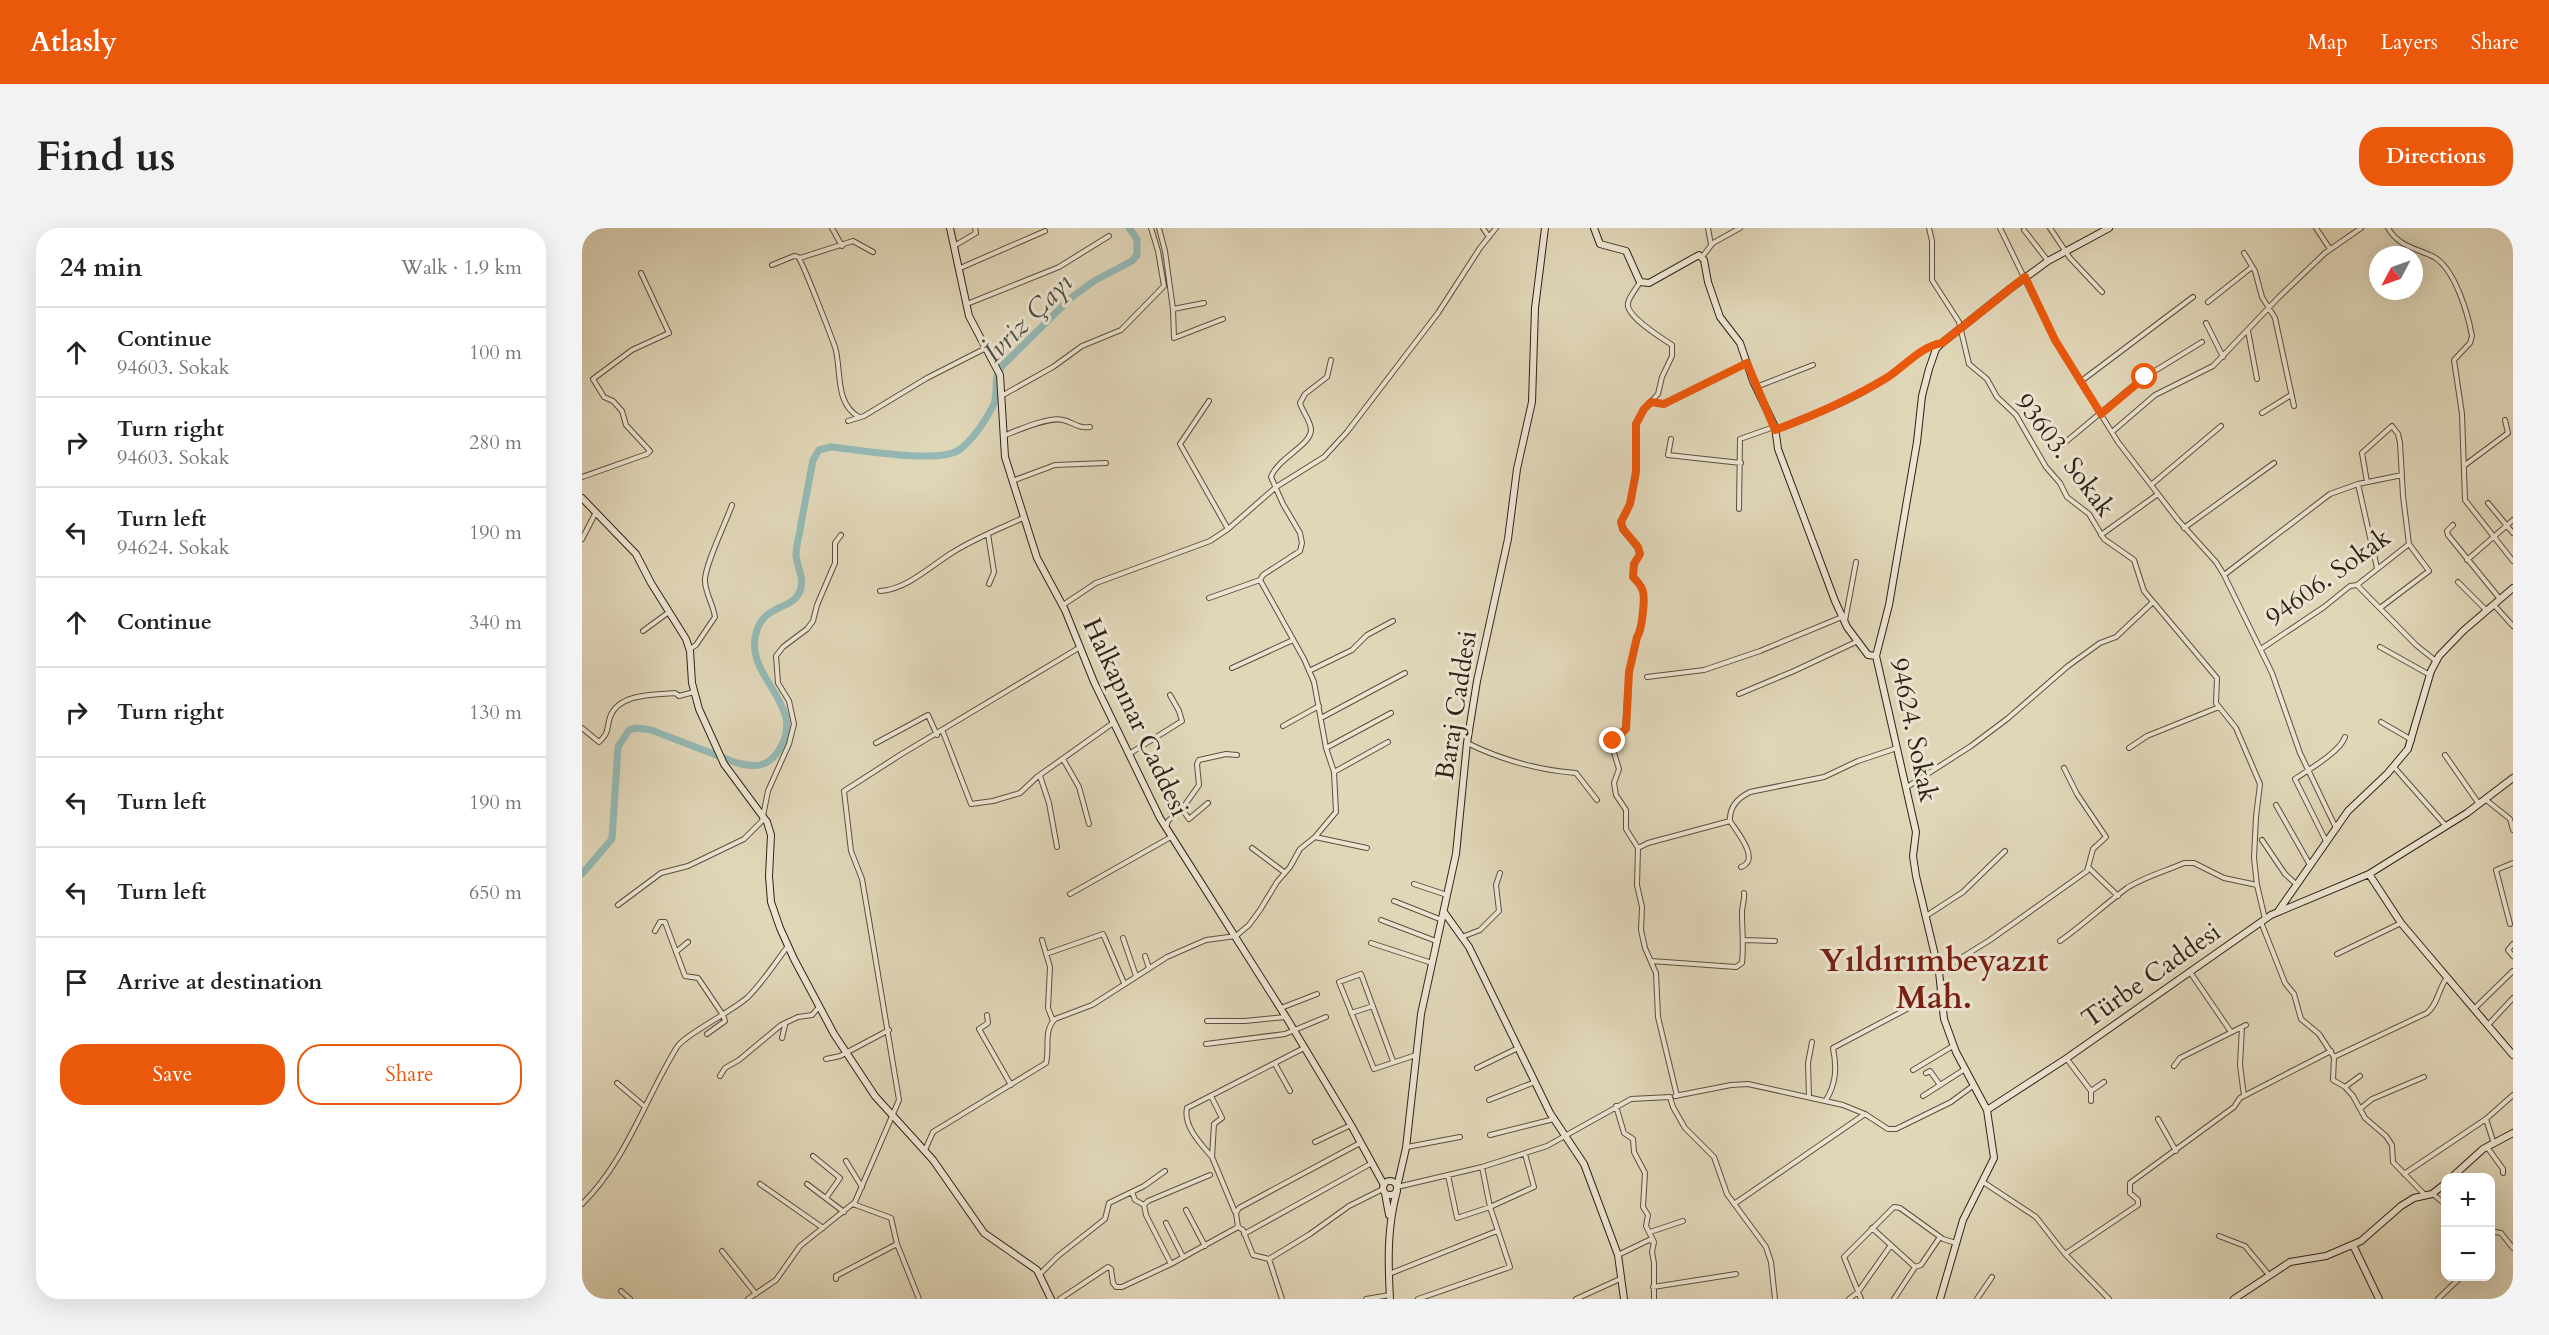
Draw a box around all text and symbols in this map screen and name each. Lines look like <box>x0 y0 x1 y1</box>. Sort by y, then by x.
text: Atlasly <box>30 23 117 61</box>
text: Map <box>2308 28 2348 57</box>
text: Layers <box>2381 28 2438 57</box>
text: Share <box>2471 28 2519 57</box>
button: Directions <box>2359 127 2513 186</box>
text: Find us <box>36 128 176 185</box>
north arrow <box>2369 246 2423 300</box>
text: 24 min <box>60 250 143 285</box>
text: Walk · 1.9 km <box>401 254 522 281</box>
water label: İvriz Çayı <box>975 265 1081 371</box>
text: Continue <box>117 324 212 354</box>
icon: ahead <box>60 336 93 369</box>
text: 100 m <box>469 339 522 366</box>
text: 94603. Sokak <box>117 354 230 381</box>
route start <box>2131 363 2157 389</box>
street label: 93603. Sokak <box>2007 386 2123 524</box>
text: Turn right <box>117 414 224 444</box>
icon: right <box>60 426 93 459</box>
text: 280 m <box>469 429 522 456</box>
text: 94603. Sokak <box>117 444 230 471</box>
text: Turn left <box>117 504 206 534</box>
icon: left <box>60 516 93 549</box>
text: 190 m <box>469 519 522 546</box>
street label: 94606. Sokak <box>2259 520 2398 634</box>
text: 94624. Sokak <box>117 534 230 561</box>
icon: ahead <box>60 606 93 639</box>
text: Continue <box>117 607 212 637</box>
text: 340 m <box>469 609 522 636</box>
street label: Halkapınar Caddesi <box>1075 612 1197 822</box>
street label: Baraj Caddesi <box>1427 628 1485 782</box>
street label: 94624. Sokak <box>1882 655 1946 805</box>
icon: right <box>60 696 93 729</box>
text: Turn right <box>117 697 224 727</box>
text: 130 m <box>469 699 522 726</box>
route end <box>1599 727 1625 753</box>
icon: left <box>60 786 93 819</box>
text: Turn left <box>117 787 206 817</box>
text: 190 m <box>469 789 522 816</box>
icon: left <box>60 876 93 909</box>
text: Turn left <box>117 877 206 907</box>
text: 650 m <box>469 879 522 906</box>
street label: Türbe Caddesi <box>2075 914 2227 1036</box>
district label: Yıldırımbeyazıt Mah. <box>1819 939 2049 1020</box>
icon: arrive <box>60 966 93 999</box>
text: Arrive at destination <box>117 967 322 997</box>
button: Save <box>60 1044 285 1105</box>
button: Share <box>297 1044 522 1105</box>
map controls <box>2441 1173 2495 1281</box>
button: + <box>2441 1173 2495 1227</box>
button: − <box>2441 1227 2495 1281</box>

